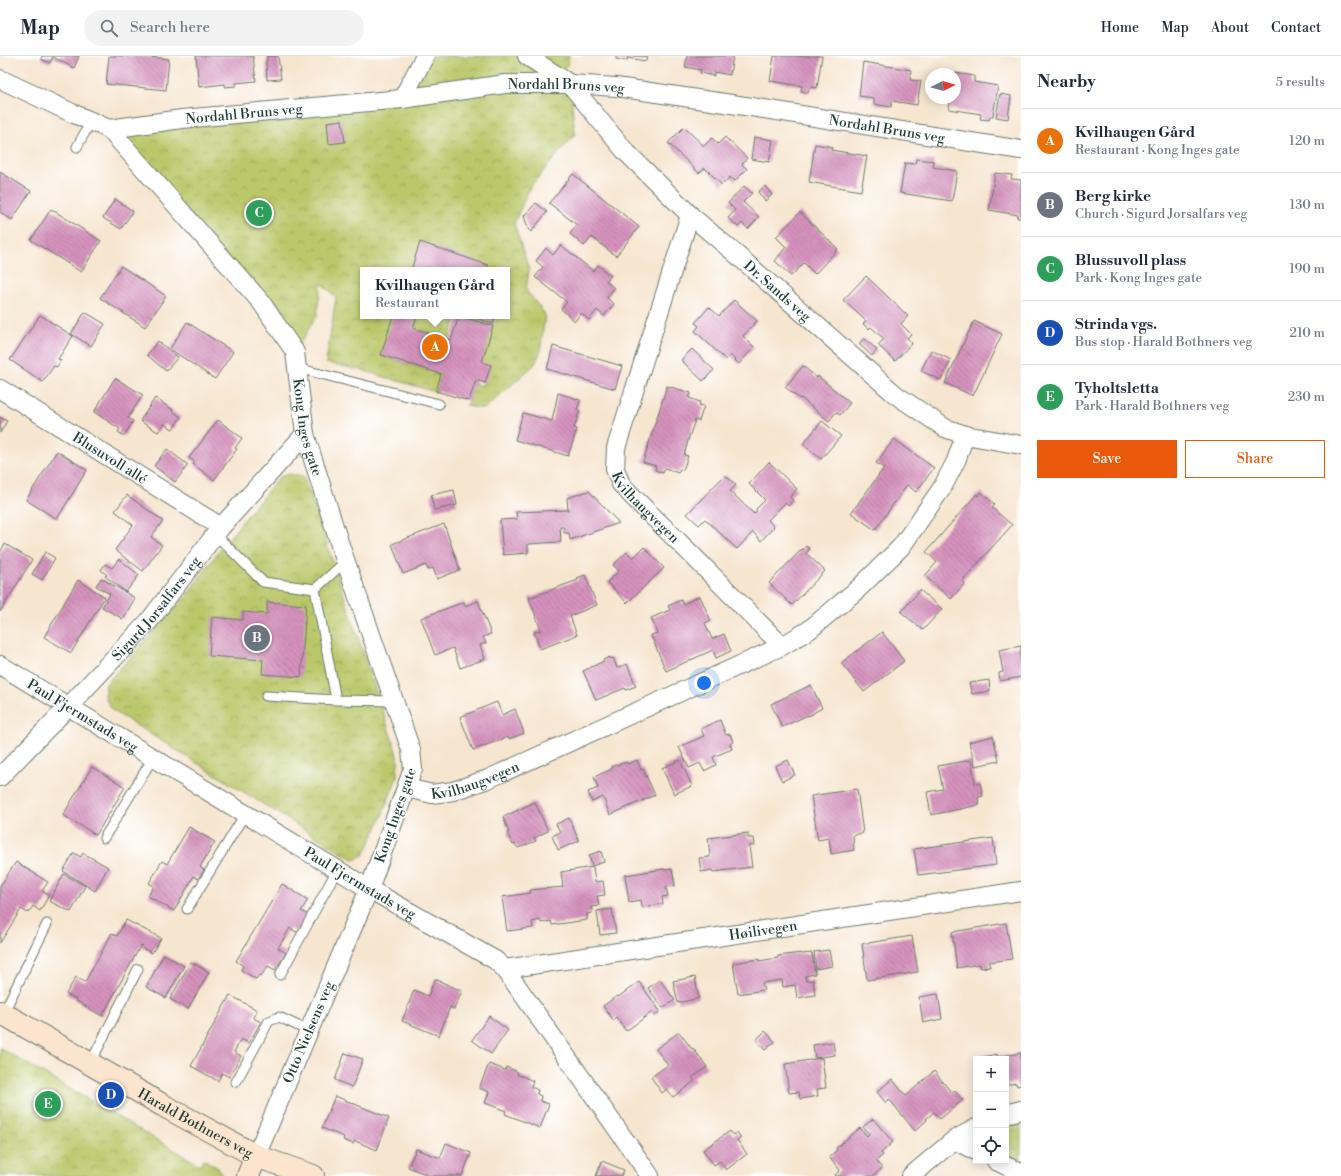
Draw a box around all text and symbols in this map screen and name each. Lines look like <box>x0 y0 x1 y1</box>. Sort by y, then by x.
search box <box>84 10 364 46</box>
text: Map <box>20 16 60 40</box>
icon: search <box>98 17 120 39</box>
text: Search here <box>130 18 210 37</box>
text: Home <box>1101 19 1139 37</box>
text: Map <box>1161 19 1189 37</box>
text: About <box>1211 19 1249 37</box>
text: Contact <box>1271 19 1321 37</box>
north arrow <box>925 68 961 104</box>
text: Nearby <box>1037 71 1096 93</box>
text: 5 results <box>1276 74 1325 90</box>
street label: Nordahl Bruns veg <box>508 76 627 98</box>
street label: Nordahl Bruns veg <box>185 100 304 129</box>
street label: Nordahl Bruns veg <box>828 112 947 148</box>
text: Kvilhaugen Gård <box>1075 123 1195 142</box>
text: A <box>1045 133 1055 149</box>
text: 120 m <box>1289 133 1325 149</box>
text: Restaurant · Kong Inges gate <box>1075 142 1239 158</box>
text: Berg kirke <box>1075 187 1151 206</box>
text: B <box>1045 197 1055 213</box>
text: 130 m <box>1290 197 1325 213</box>
pin: C <box>246 198 272 228</box>
text: Church · Sigurd Jorsalfars veg <box>1075 206 1247 222</box>
text: Blussuvoll plass <box>1075 251 1186 270</box>
street label: Dr. Sands veg <box>739 257 815 326</box>
text: C <box>1045 261 1055 277</box>
text: 190 m <box>1289 261 1325 277</box>
popup <box>360 267 510 319</box>
text: Park · Kong Inges gate <box>1075 270 1202 286</box>
text: Kvilhaugen Gård <box>375 276 495 295</box>
text: Restaurant <box>375 295 439 311</box>
text: Strinda vgs. <box>1075 315 1157 334</box>
text: D <box>1045 325 1055 341</box>
text: 210 m <box>1290 325 1325 341</box>
pin: A <box>422 332 448 362</box>
text: Bus stop · Harald Bothners veg <box>1075 334 1252 350</box>
street label: Kong Inges gate <box>288 377 326 479</box>
text: Tyholtsletta <box>1075 379 1159 398</box>
text: E <box>1045 389 1055 405</box>
text: 230 m <box>1288 389 1325 405</box>
text: Park · Harald Bothners veg <box>1075 398 1229 414</box>
street label: Blusuvoll allé <box>68 428 150 489</box>
button: Save <box>1037 440 1177 478</box>
button: Share <box>1185 440 1325 478</box>
street label: Kvilhaugvegen <box>607 469 683 548</box>
street label: Sigurd Jorsalfars veg <box>108 552 206 665</box>
pin: B <box>244 623 270 653</box>
your location <box>694 673 714 693</box>
street label: Paul Fjermstads veg <box>23 676 142 757</box>
street label: Kvilhaugvegen <box>430 758 523 804</box>
street label: Kong Inges gate <box>371 765 421 865</box>
street label: Paul Fjermstads veg <box>300 844 420 924</box>
street label: Høilivegen <box>728 917 799 945</box>
street label: Otto Nielsens veg <box>279 978 339 1086</box>
map controls <box>973 1056 1009 1164</box>
button: + <box>973 1056 1009 1092</box>
pin: D <box>98 1080 124 1110</box>
street label: Harald Bothners veg <box>134 1085 257 1163</box>
pin: E <box>35 1089 61 1119</box>
button: − <box>973 1092 1009 1128</box>
button: locate <box>973 1128 1009 1164</box>

